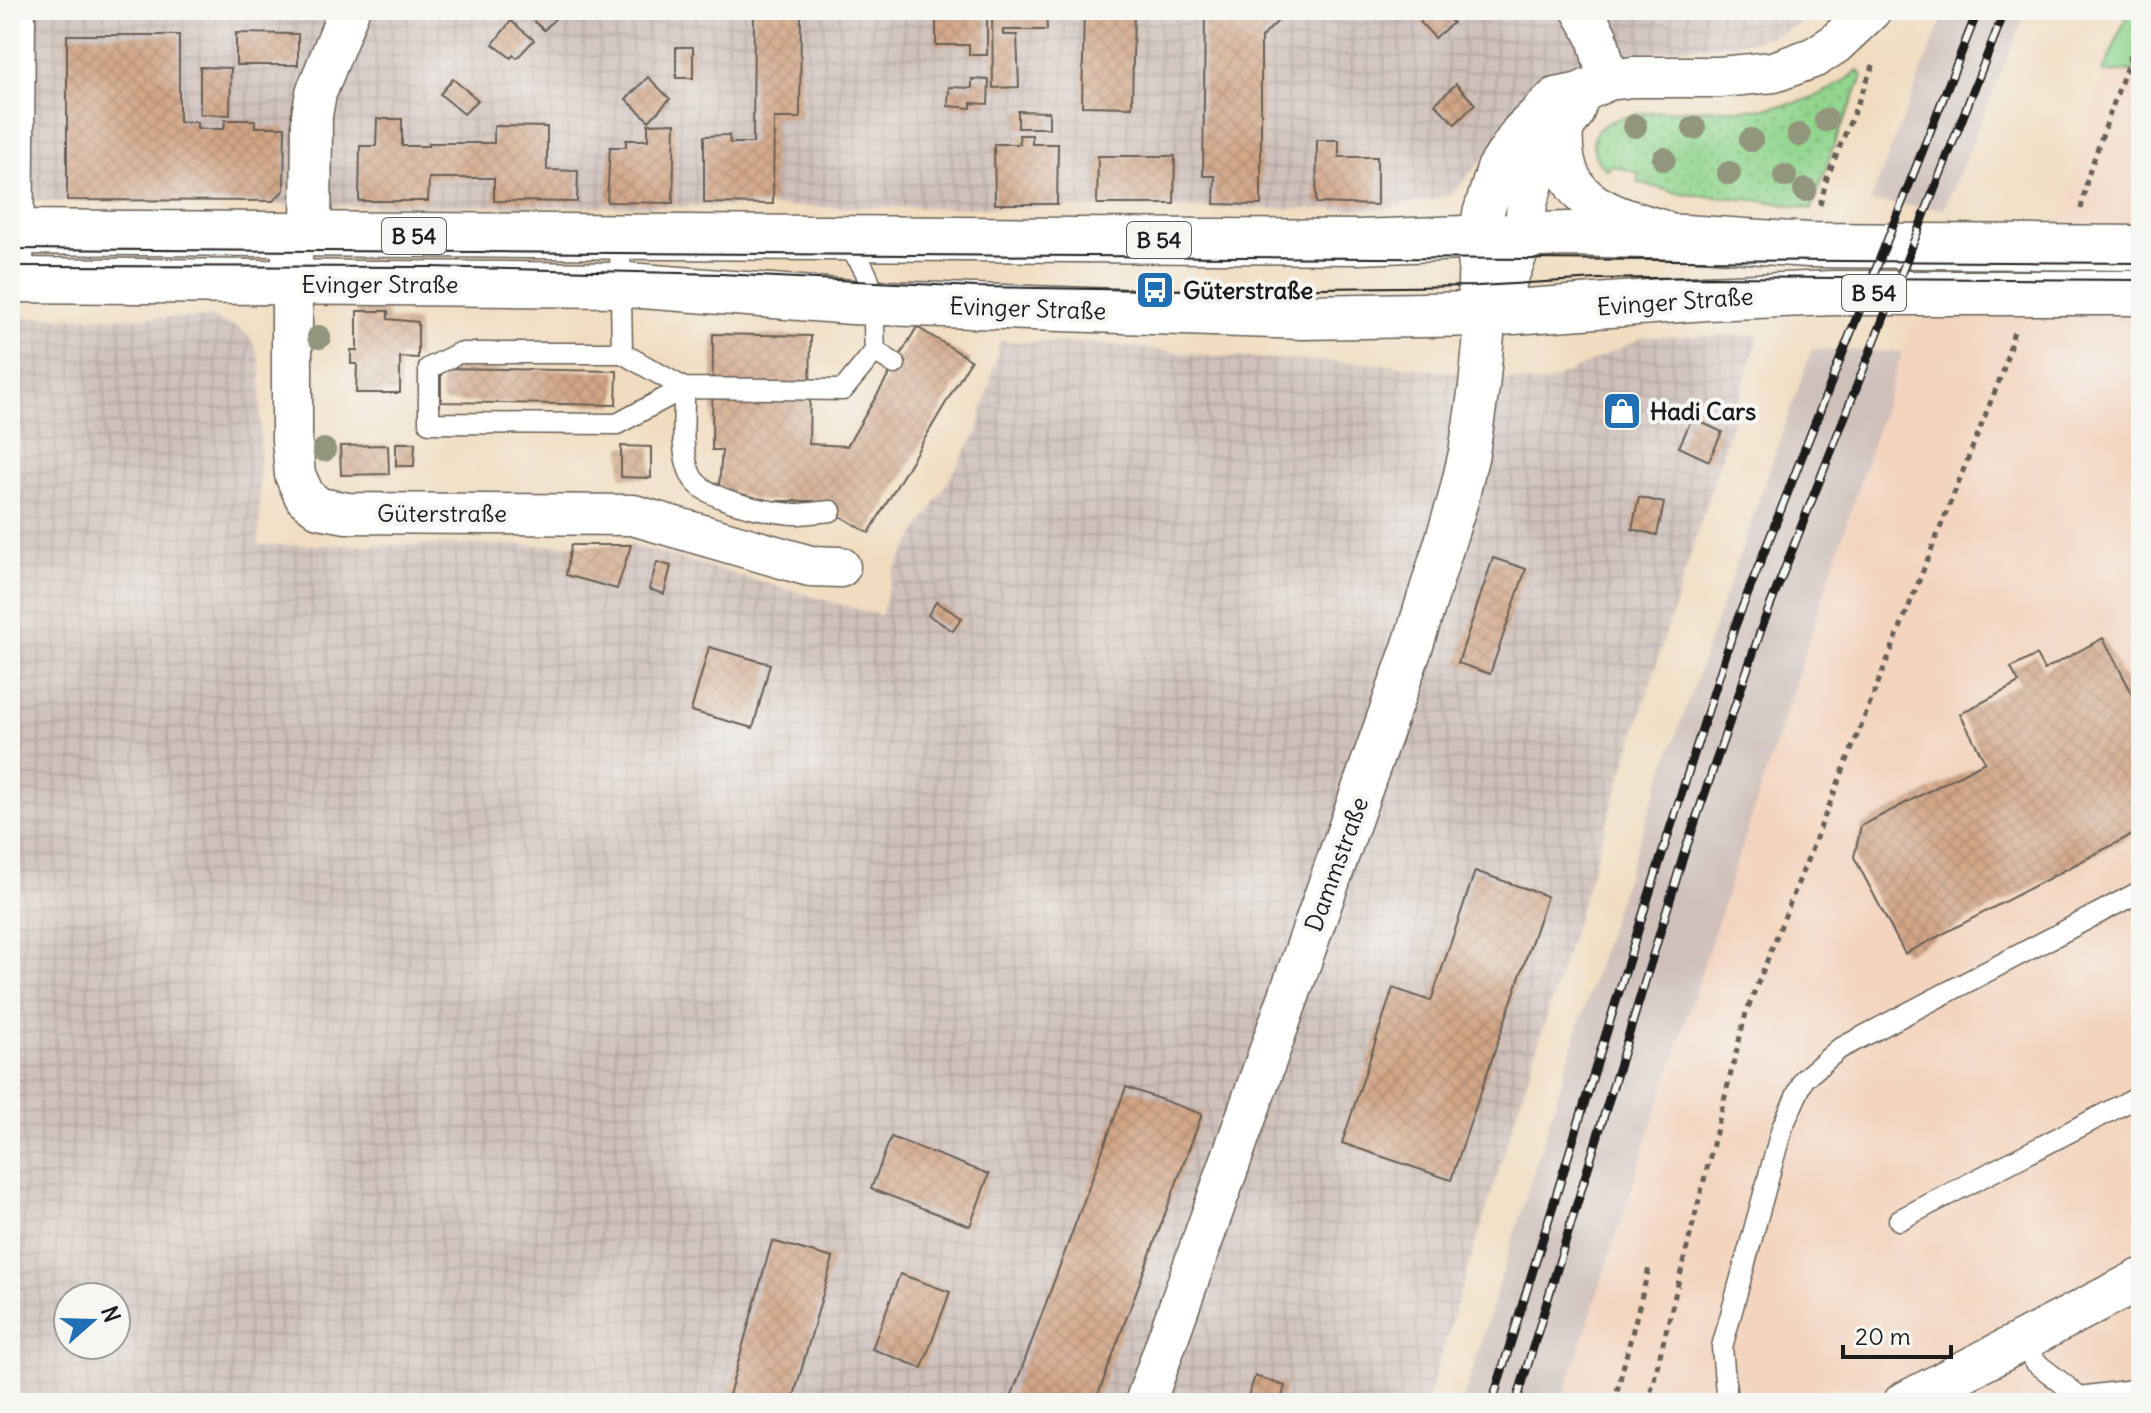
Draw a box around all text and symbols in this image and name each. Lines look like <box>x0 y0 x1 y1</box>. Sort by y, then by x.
road number: B 54 <box>382 218 446 254</box>
road number: B 54 <box>1127 222 1191 258</box>
street label: Evinger Straße <box>302 269 458 299</box>
bus stop icon: Güterstraße <box>1134 269 1176 311</box>
place label: Güterstraße <box>1183 275 1313 305</box>
road number: B 54 <box>1842 275 1906 311</box>
street label: Evinger Straße <box>1596 281 1754 321</box>
street label: Evinger Straße <box>949 290 1107 326</box>
shop icon: Hadi Cars <box>1601 390 1643 432</box>
place label: Hadi Cars <box>1650 396 1756 426</box>
street label: Güterstraße <box>377 498 507 528</box>
street label: Dammstraße <box>1298 793 1374 935</box>
north arrow <box>52 1281 132 1361</box>
text: N <box>95 1302 127 1326</box>
scale bar <box>1843 1309 1951 1359</box>
text: 20 m <box>1855 1321 1911 1351</box>

